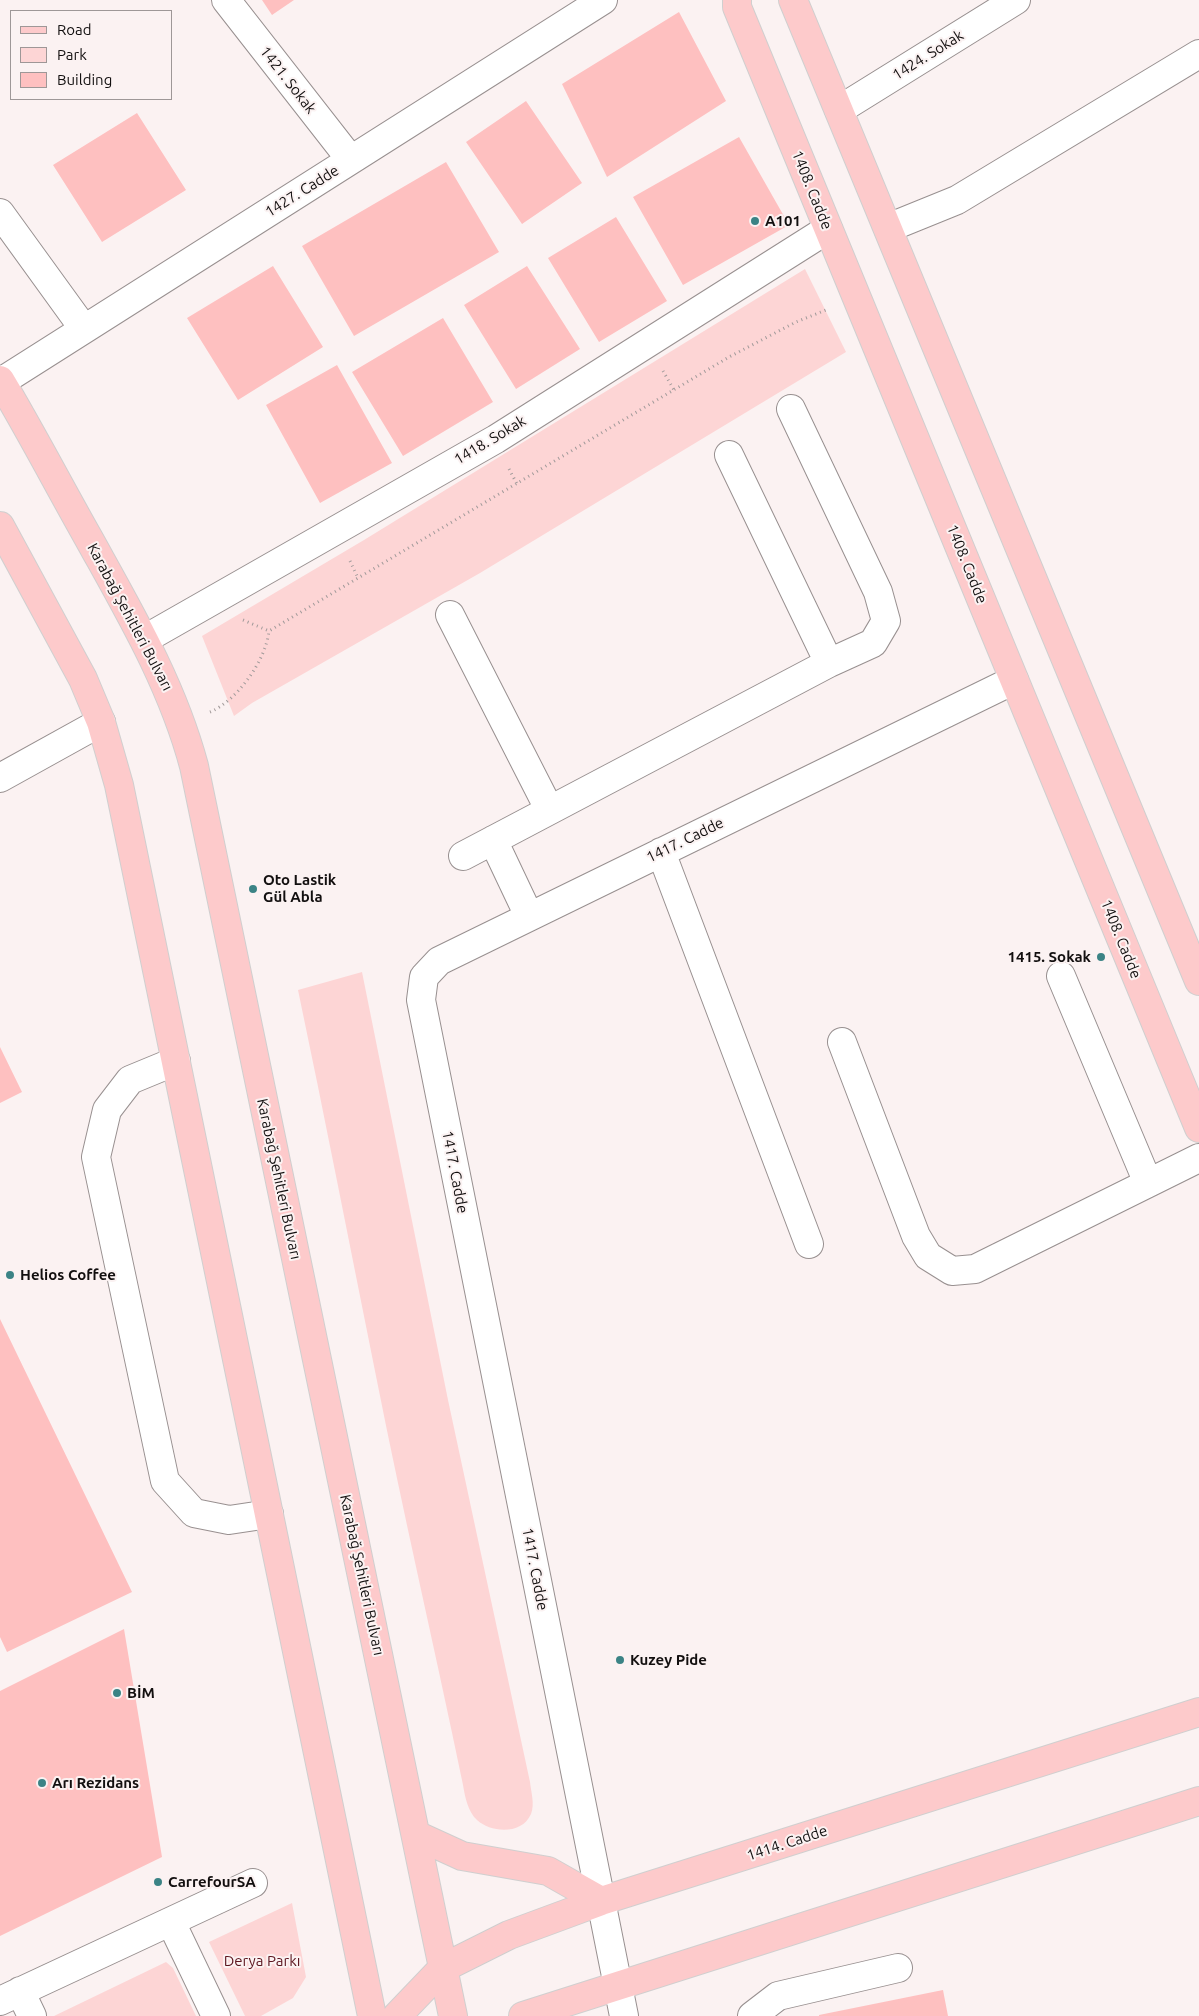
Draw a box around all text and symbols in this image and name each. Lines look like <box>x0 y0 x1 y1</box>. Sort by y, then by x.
legend <box>10 10 172 100</box>
text: Road <box>57 21 92 38</box>
street label: 1424. Sokak <box>889 26 967 84</box>
street label: 1421. Sokak <box>256 43 320 117</box>
text: Park <box>57 46 87 63</box>
text: Building <box>57 71 112 88</box>
street label: 1408. Cadde <box>788 148 836 232</box>
street label: 1427. Cadde <box>262 161 342 221</box>
place label: A101 <box>765 212 801 230</box>
marker: A101 <box>749 215 761 227</box>
street label: 1418. Sokak <box>451 412 529 468</box>
street label: 1408. Cadde <box>943 522 991 606</box>
street label: Karabağ Şehitleri Bulvarı <box>83 540 177 694</box>
street label: 1417. Cadde <box>643 814 727 866</box>
place label: Oto Lastik Gül Abla <box>263 871 336 906</box>
marker: Oto Lastik Gül Abla <box>247 883 259 895</box>
street label: 1408. Cadde <box>1097 897 1145 981</box>
place label: 1415. Sokak <box>1008 948 1091 966</box>
marker: 1415. Sokak <box>1095 951 1107 963</box>
street label: Karabağ Şehitleri Bulvarı <box>253 1097 305 1261</box>
street label: 1417. Cadde <box>438 1129 472 1215</box>
place label: Helios Coffee <box>20 1266 116 1284</box>
marker: Helios Coffee <box>4 1269 16 1281</box>
street label: Karabağ Şehitleri Bulvarı <box>336 1493 388 1657</box>
street label: 1417. Cadde <box>518 1526 552 1612</box>
place label: Kuzey Pide <box>630 1651 707 1669</box>
marker: Kuzey Pide <box>614 1654 626 1666</box>
place label: BİM <box>127 1684 155 1702</box>
marker: BİM <box>111 1687 123 1699</box>
place label: Arı Rezidans <box>52 1774 139 1792</box>
marker: Arı Rezidans <box>36 1777 48 1789</box>
street label: 1414. Cadde <box>744 1822 830 1864</box>
place label: CarrefourSA <box>168 1873 256 1891</box>
marker: CarrefourSA <box>152 1876 164 1888</box>
park label: Derya Parkı <box>224 1952 300 1970</box>

